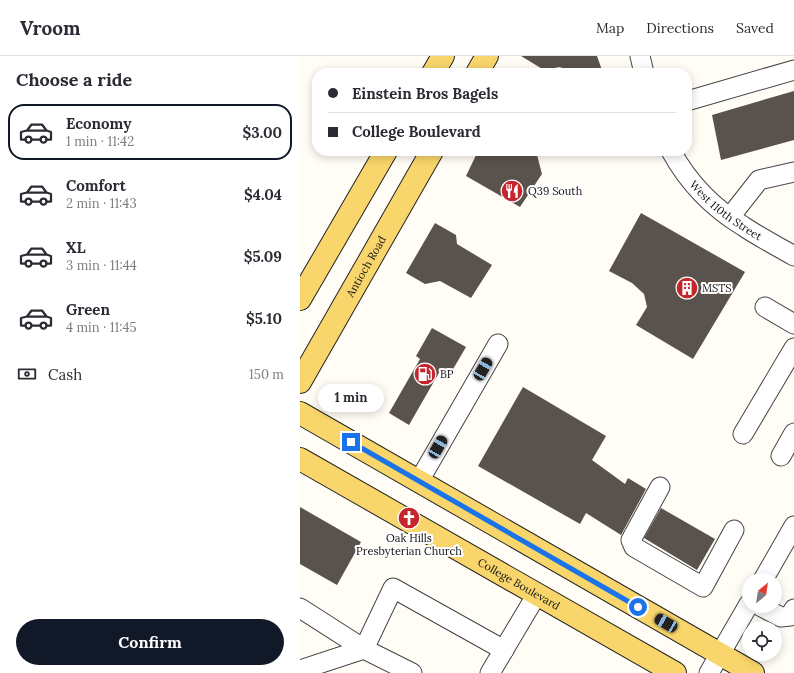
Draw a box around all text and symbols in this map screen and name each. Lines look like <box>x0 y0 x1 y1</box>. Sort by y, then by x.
text: Vroom <box>20 16 80 40</box>
text: Map <box>596 19 624 37</box>
text: Directions <box>646 19 714 37</box>
text: Saved <box>736 19 774 37</box>
text: Choose a ride <box>16 68 132 91</box>
text: Einstein Bros Bagels <box>352 84 498 103</box>
icon: car <box>18 114 54 150</box>
text: Economy <box>66 114 131 133</box>
text: College Boulevard <box>352 122 481 141</box>
text: $3.00 <box>242 123 282 142</box>
text: 1 min · 11:42 <box>66 133 134 150</box>
icon: car <box>18 176 54 212</box>
text: Comfort <box>66 176 126 195</box>
restaurant icon: Q39 South <box>499 178 525 204</box>
street label: West 110th Street <box>687 178 765 244</box>
place label: Q39 South <box>528 184 583 198</box>
text: $4.04 <box>244 185 282 204</box>
text: 2 min · 11:43 <box>66 195 137 212</box>
street label: Antioch Road <box>343 233 389 300</box>
icon: car <box>18 238 54 274</box>
text: XL <box>66 238 86 257</box>
text: $5.09 <box>244 247 282 266</box>
text: 3 min · 11:44 <box>66 257 137 274</box>
building icon: MSTS <box>674 275 700 301</box>
place label: MSTS <box>702 281 732 295</box>
icon: car <box>18 300 54 336</box>
text: Green <box>66 300 110 319</box>
text: $5.10 <box>246 309 282 328</box>
text: 4 min · 11:45 <box>66 319 137 336</box>
car <box>472 356 494 382</box>
fuel station icon: BP <box>412 361 438 387</box>
icon: cash <box>16 363 38 385</box>
text: Cash <box>48 365 82 384</box>
text: 150 m <box>249 366 284 383</box>
place label: BP <box>440 367 454 381</box>
callout: 1 min <box>318 384 384 412</box>
text: 1 min <box>334 389 368 406</box>
route end <box>342 433 360 451</box>
car <box>427 434 449 460</box>
church icon: Oak Hills Presbyterian Church <box>396 505 422 531</box>
place label: Oak Hills Presbyterian Church <box>356 531 462 558</box>
street label: College Boulevard <box>475 555 563 613</box>
north arrow <box>742 573 782 613</box>
map controls <box>742 573 782 661</box>
route start <box>629 598 647 616</box>
car <box>653 612 679 634</box>
button: Confirm <box>16 619 284 665</box>
button: locate <box>742 621 782 661</box>

